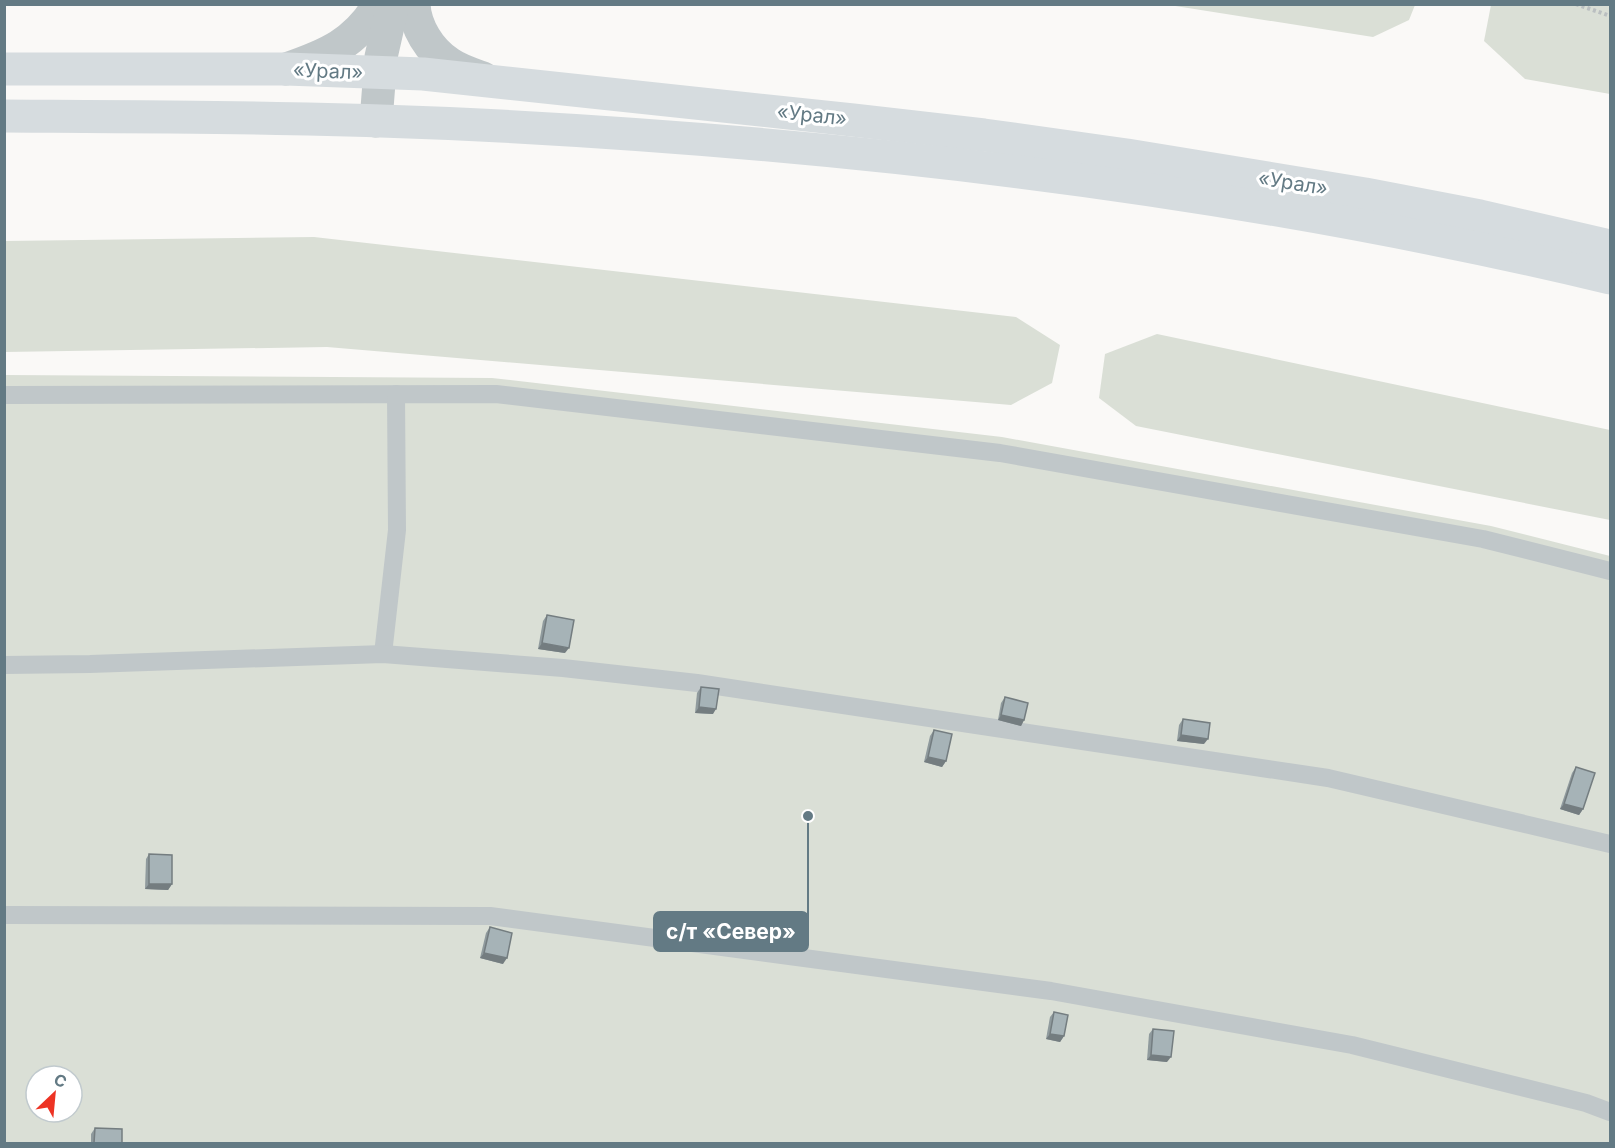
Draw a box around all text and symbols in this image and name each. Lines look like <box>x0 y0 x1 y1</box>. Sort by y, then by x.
street label: «Урал» <box>292 58 364 84</box>
street label: «Урал» <box>776 99 848 131</box>
street label: «Урал» <box>1256 166 1330 200</box>
callout: с/т «Север» <box>654 912 808 951</box>
text: с/т «Север» <box>666 919 796 944</box>
north arrow <box>24 1064 84 1124</box>
text: С <box>51 1069 70 1092</box>

